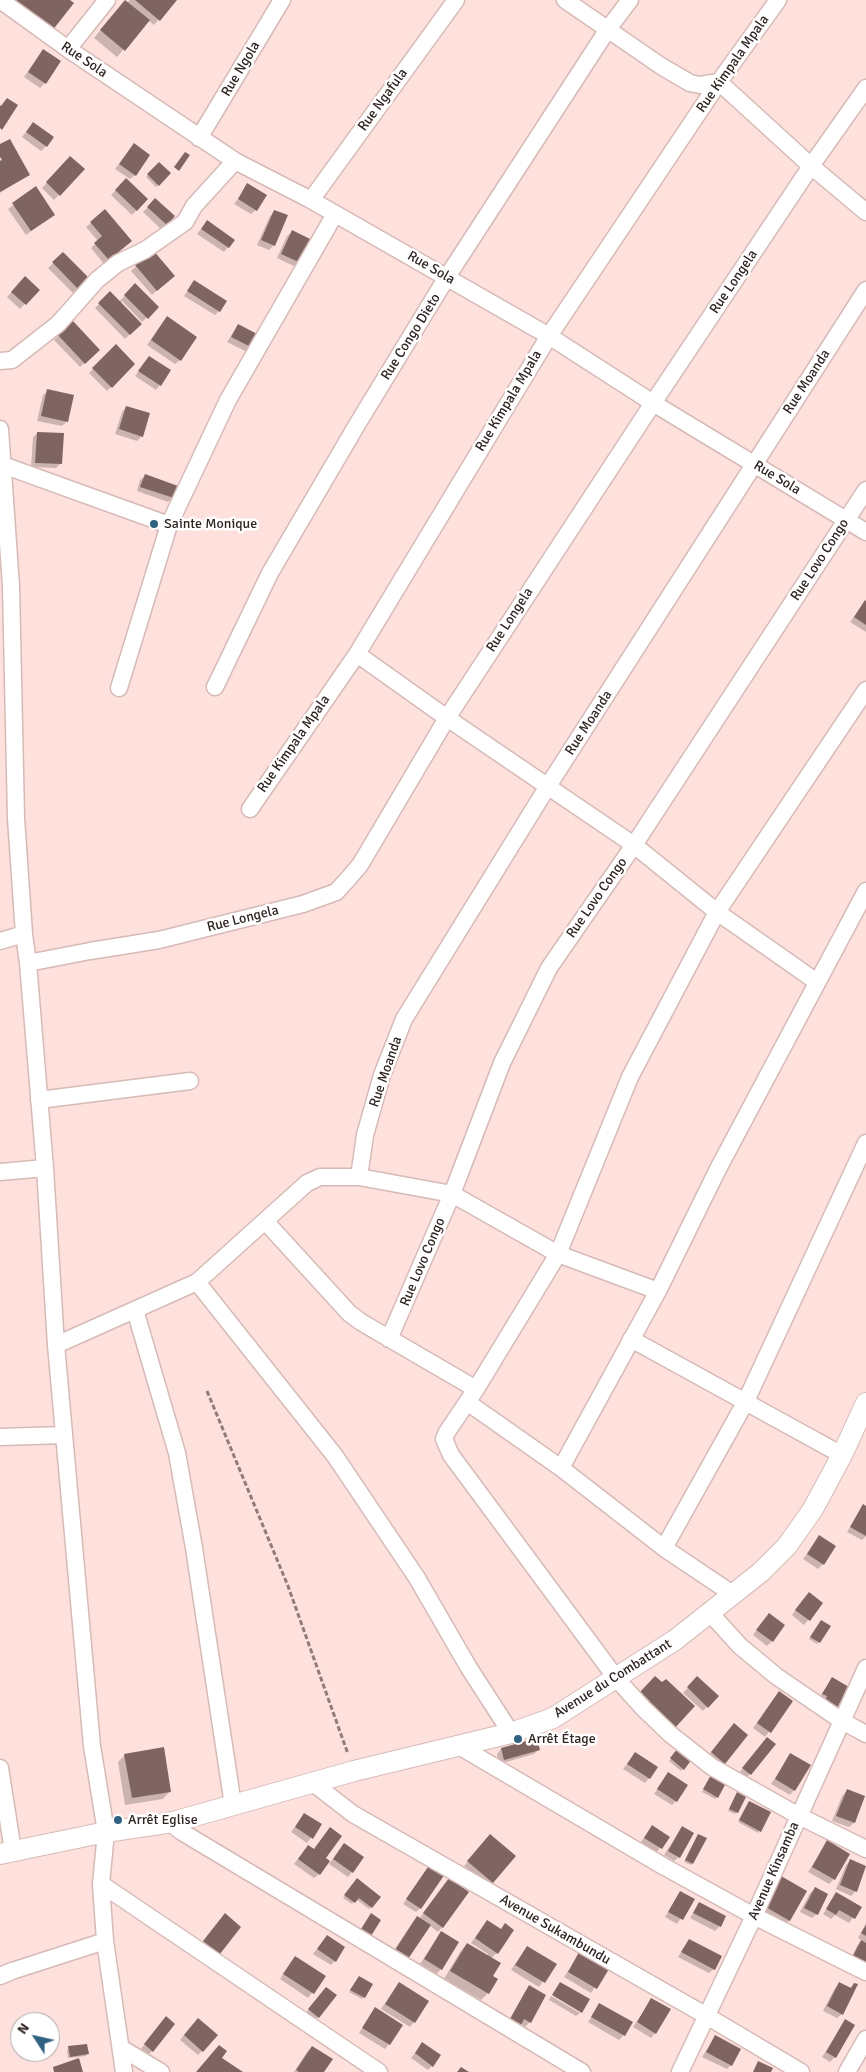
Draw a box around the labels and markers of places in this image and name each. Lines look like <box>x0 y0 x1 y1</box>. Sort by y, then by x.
place label: Sainte Monique <box>164 516 257 532</box>
marker: Sainte Monique <box>148 518 160 530</box>
place label: Arrêt Étage <box>528 1731 596 1747</box>
marker: Arrêt Étage <box>512 1733 524 1745</box>
place label: Arrêt Eglise <box>128 1812 198 1828</box>
marker: Arrêt Eglise <box>112 1814 124 1826</box>

